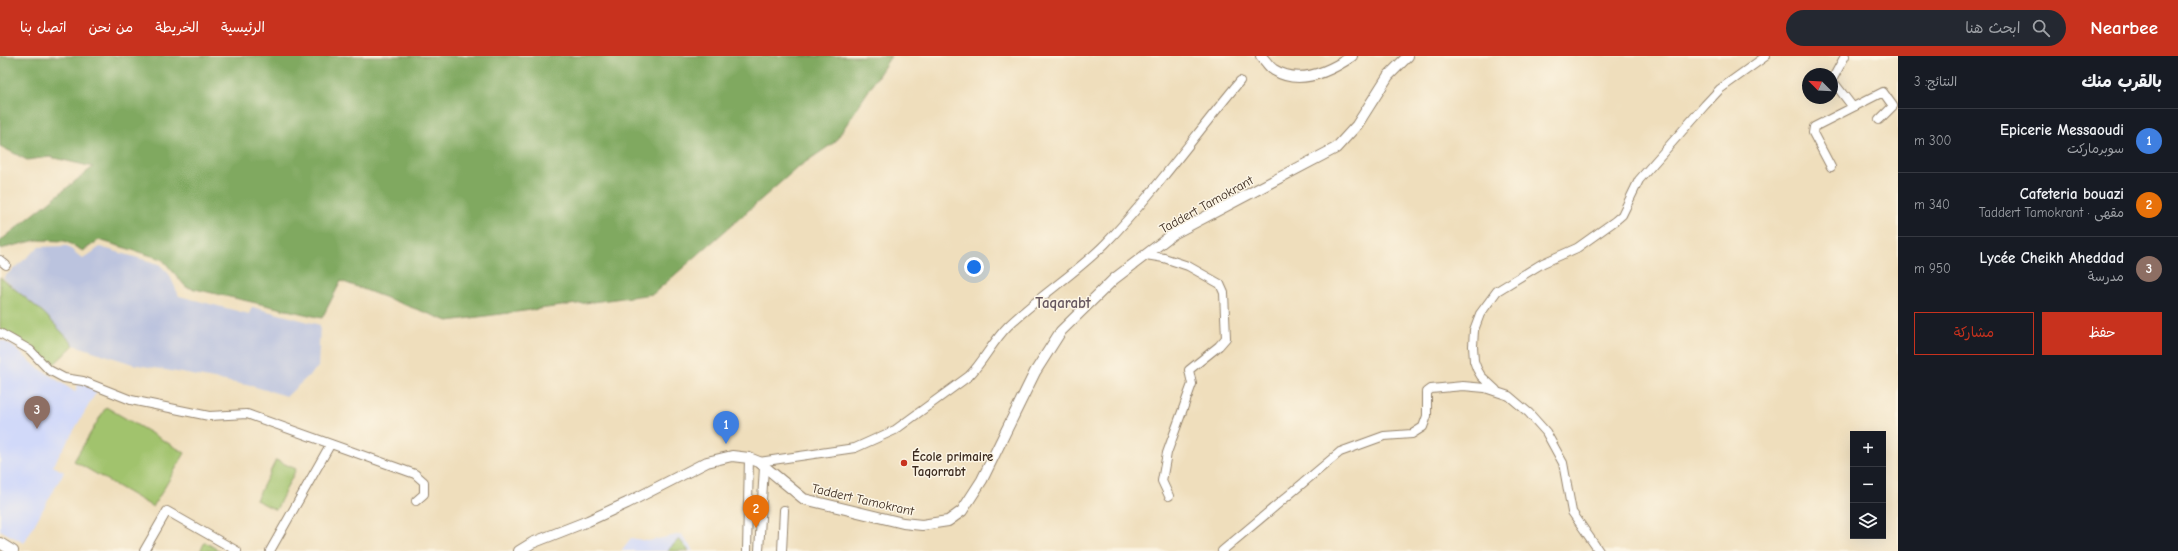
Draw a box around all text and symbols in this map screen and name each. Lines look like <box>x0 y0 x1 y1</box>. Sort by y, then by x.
search box <box>1786 10 2066 46</box>
icon: search <box>2030 17 2052 39</box>
text: Nearbee <box>2090 17 2158 39</box>
text: اتصل بنا <box>20 19 67 36</box>
text: من نحن <box>89 19 133 36</box>
text: الخريطة <box>155 19 199 36</box>
text: الرئيسية <box>221 19 265 36</box>
text: ابحث هنا <box>1965 19 2020 37</box>
north arrow <box>1802 68 1838 104</box>
text: بالقرب منك <box>2081 72 2162 91</box>
text: النتائج: 3 <box>1914 74 1957 89</box>
text: Epicerie Messaoudi <box>2000 121 2124 139</box>
text: 300 m <box>1914 133 1952 148</box>
text: 1 <box>2146 133 2152 148</box>
text: سوبرماركت <box>2067 141 2124 156</box>
street label: Taddert Tamokrant <box>1157 172 1257 236</box>
text: Cafeteria bouazi <box>2020 185 2124 203</box>
text: 340 m <box>1914 197 1950 212</box>
text: 2 <box>2146 197 2152 212</box>
text: مقهى · Taddert Tamokrant <box>1979 205 2124 220</box>
text: Lycée Cheikh Aheddad <box>1979 249 2124 267</box>
your location <box>964 257 984 277</box>
text: 950 m <box>1914 261 1951 276</box>
text: 3 <box>2146 261 2152 276</box>
text: مدرسة <box>2088 269 2124 284</box>
district label: Taqarabt <box>1035 294 1092 312</box>
button: مشاركة <box>1914 312 2034 355</box>
button: حفظ <box>2042 312 2162 355</box>
pin: 3 <box>24 396 50 429</box>
pin: 1 <box>713 411 739 444</box>
map controls <box>1850 431 1886 539</box>
button: + <box>1850 431 1886 467</box>
place label: École primaire Taqorrabt <box>912 448 994 479</box>
marker: École primaire Taqorrabt <box>899 458 909 468</box>
button: − <box>1850 467 1886 503</box>
street label: Taddert Tamokrant <box>810 480 917 519</box>
pin: 2 <box>743 495 769 528</box>
button: layers <box>1850 503 1886 539</box>

